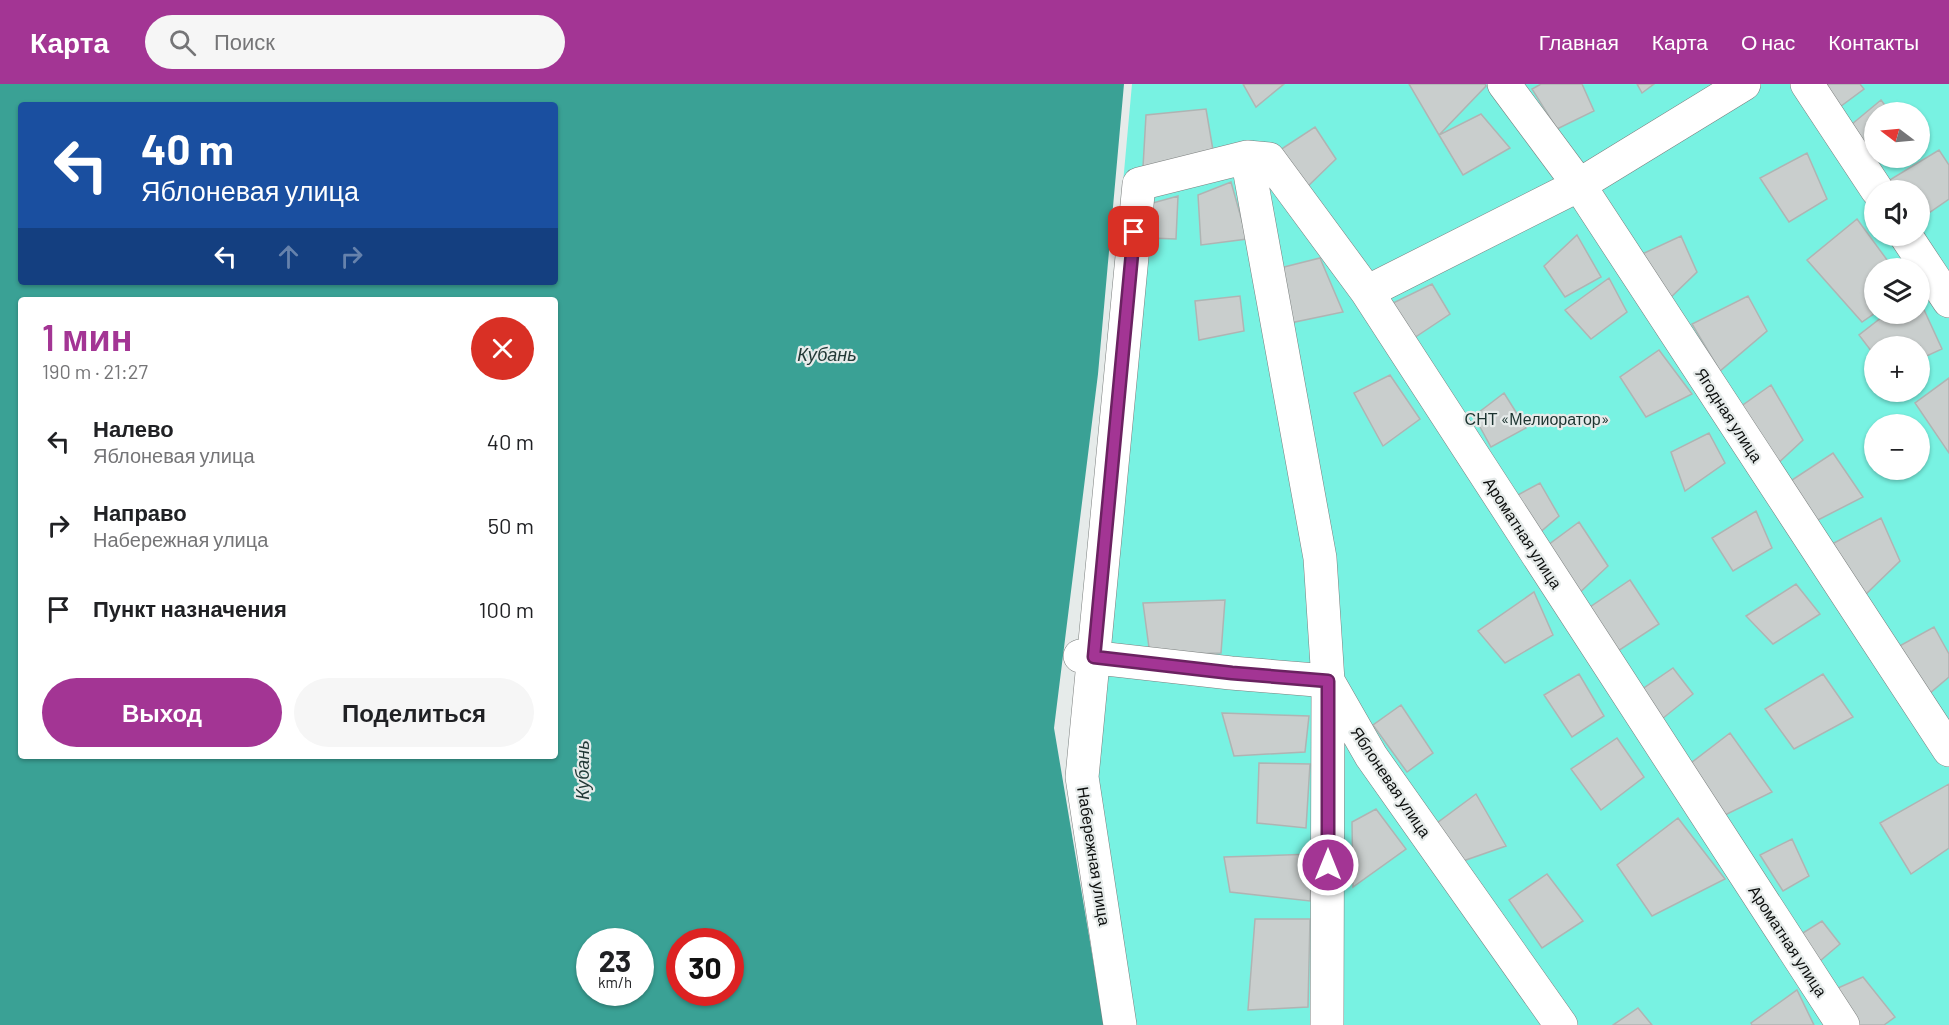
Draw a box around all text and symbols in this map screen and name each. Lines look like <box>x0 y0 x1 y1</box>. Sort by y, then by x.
search box <box>145 15 565 69</box>
text: Карта <box>30 25 109 59</box>
icon: search <box>166 26 199 59</box>
text: Поиск <box>214 28 275 54</box>
text: Главная <box>1539 29 1619 54</box>
text: Карта <box>1652 29 1708 54</box>
text: О нас <box>1741 29 1795 54</box>
text: Контакты <box>1828 29 1919 54</box>
north arrow <box>1864 102 1930 168</box>
map controls <box>1864 102 1930 480</box>
text: 40 m <box>141 123 234 173</box>
icon: left <box>42 126 120 204</box>
text: Яблоневая улица <box>141 174 359 206</box>
button: sound <box>1864 180 1930 246</box>
pin <box>1108 206 1159 257</box>
icon: arrive <box>1117 215 1150 248</box>
icon: left <box>209 240 242 273</box>
icon: ahead <box>272 240 305 273</box>
icon: right <box>335 240 368 273</box>
button: layers <box>1864 258 1930 324</box>
text: 1 мин <box>42 315 132 358</box>
button: close <box>471 317 534 380</box>
button: + <box>1864 336 1930 402</box>
water label: Кубань <box>797 343 857 365</box>
text: 190 m · 21:27 <box>42 359 148 383</box>
street label: Ягодная улица <box>1692 364 1767 465</box>
park label: СНТ «Мелиоратор» <box>1465 409 1609 428</box>
button: − <box>1864 414 1930 480</box>
text: Налево <box>93 415 174 441</box>
icon: left <box>42 425 75 458</box>
text: 40 m <box>487 428 534 454</box>
text: Яблоневая улица <box>93 443 255 467</box>
street label: Ароматная улица <box>1480 473 1567 592</box>
text: Направо <box>93 499 187 525</box>
icon: right <box>42 509 75 542</box>
text: 50 m <box>488 512 534 538</box>
text: Набережная улица <box>93 527 268 551</box>
icon: arrive <box>42 593 75 626</box>
text: Пункт назначения <box>93 595 287 621</box>
text: 100 m <box>479 596 534 622</box>
button: Выход <box>42 678 282 747</box>
button: Поделиться <box>294 678 534 747</box>
street label: Яблоневая улица <box>1347 723 1435 841</box>
water label: Кубань <box>571 740 593 800</box>
street label: Набережная улица <box>1074 785 1115 927</box>
position arrow <box>1296 833 1360 897</box>
street label: Ароматная улица <box>1745 881 1832 1000</box>
speed limit sign: 30 <box>666 928 744 1006</box>
text: 23 <box>599 942 631 978</box>
text: km/h <box>598 973 632 991</box>

